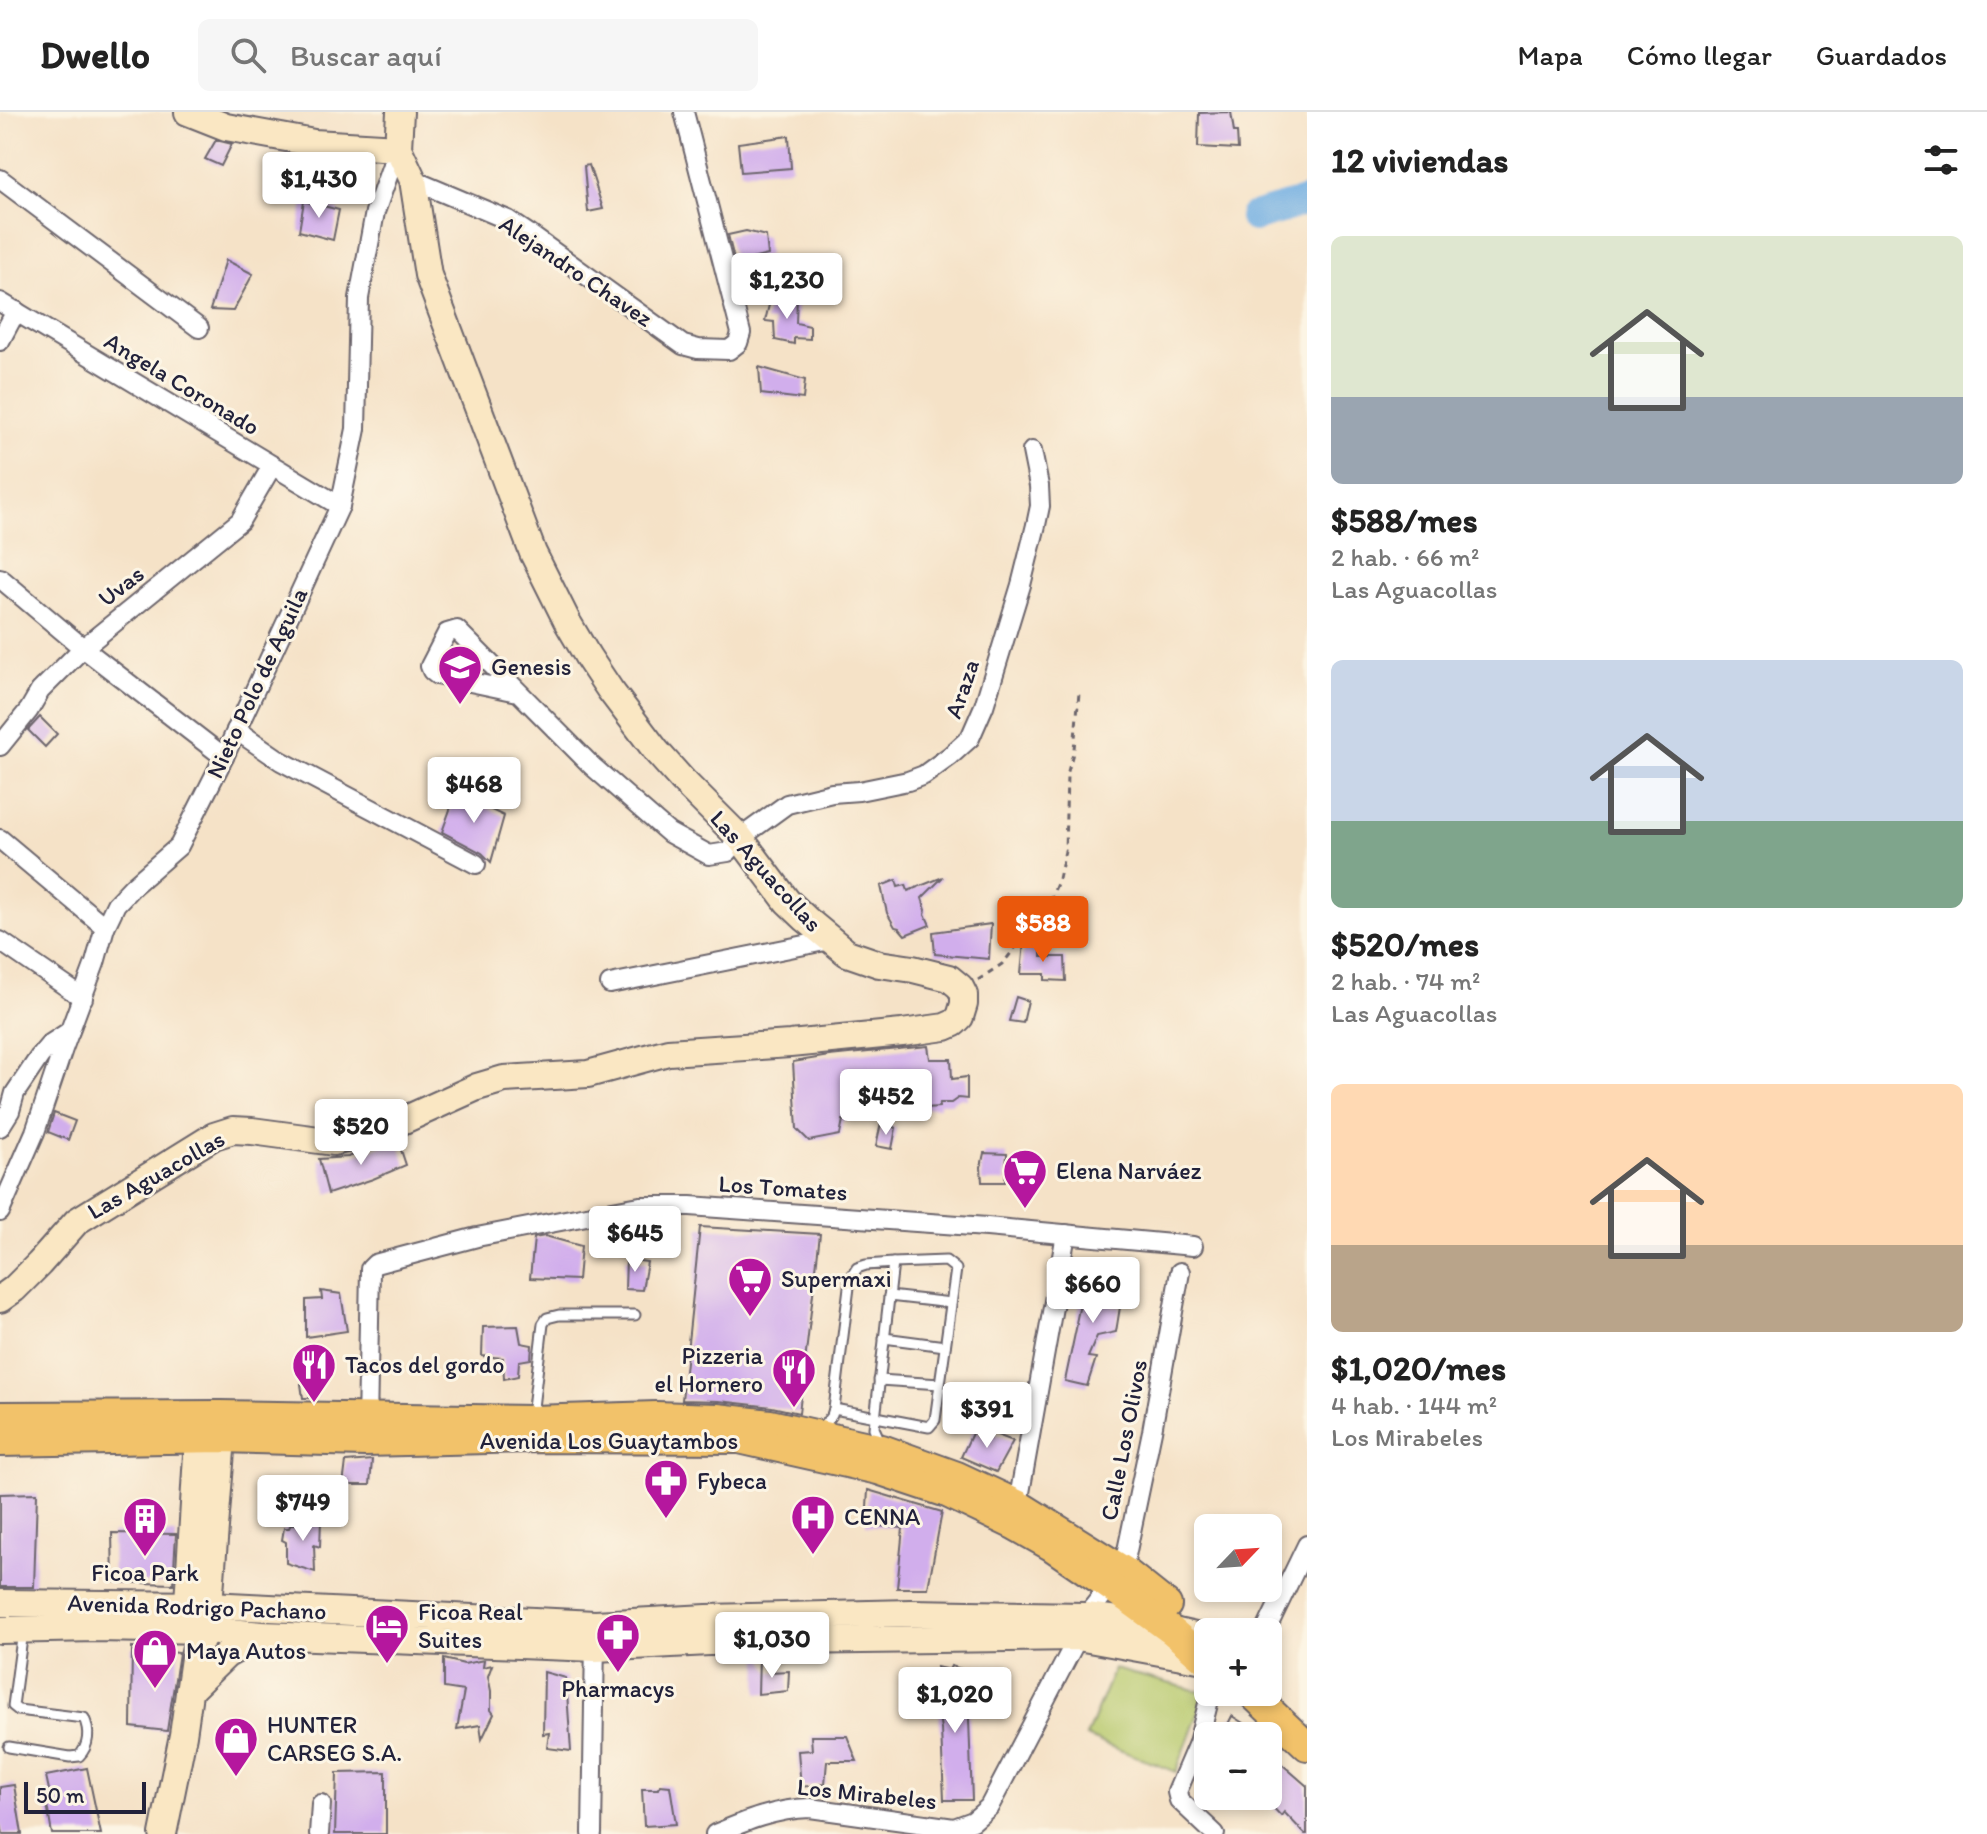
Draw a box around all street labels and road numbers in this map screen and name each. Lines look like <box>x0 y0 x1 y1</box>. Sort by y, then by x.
street label: Alejandro Chavez <box>494 209 659 333</box>
street label: Angela Coronado <box>99 326 265 441</box>
street label: Uvas <box>92 559 149 612</box>
street label: Nieto Polo de Aguila <box>200 582 314 783</box>
street label: Araza <box>938 656 985 722</box>
street label: Las Aguacollas <box>704 804 829 937</box>
street label: Las Aguacollas <box>82 1124 229 1226</box>
street label: Los Tomates <box>718 1169 848 1206</box>
street label: Calle Los Olivos <box>1094 1357 1153 1523</box>
street label: Avenida Los Guaytambos <box>480 1426 738 1455</box>
street label: Avenida Rodrigo Pachano <box>67 1587 327 1626</box>
street label: Los Mirabeles <box>796 1772 938 1815</box>

